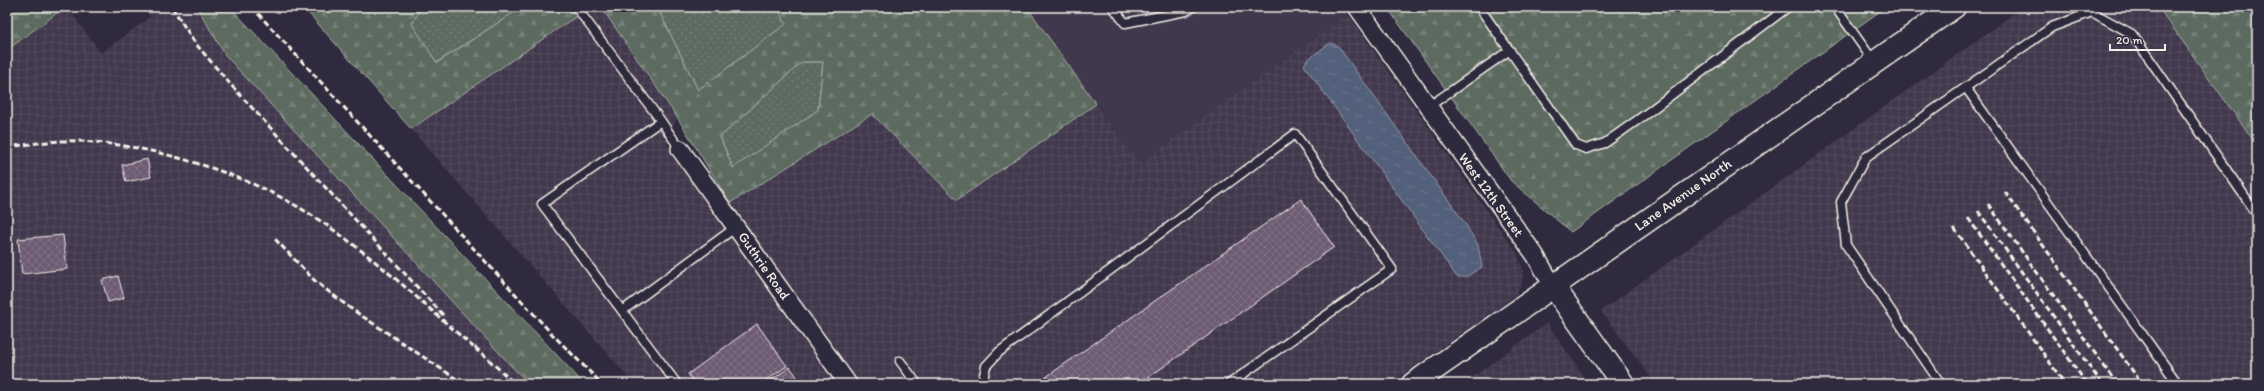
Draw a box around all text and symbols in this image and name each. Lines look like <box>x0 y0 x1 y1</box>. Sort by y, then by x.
scale bar <box>2110 26 2165 52</box>
text: 20 m <box>2116 33 2143 47</box>
street label: West 12th Street <box>1455 150 1527 240</box>
street label: Lane Avenue North <box>1631 155 1735 235</box>
street label: Guthrie Road <box>734 229 794 303</box>

